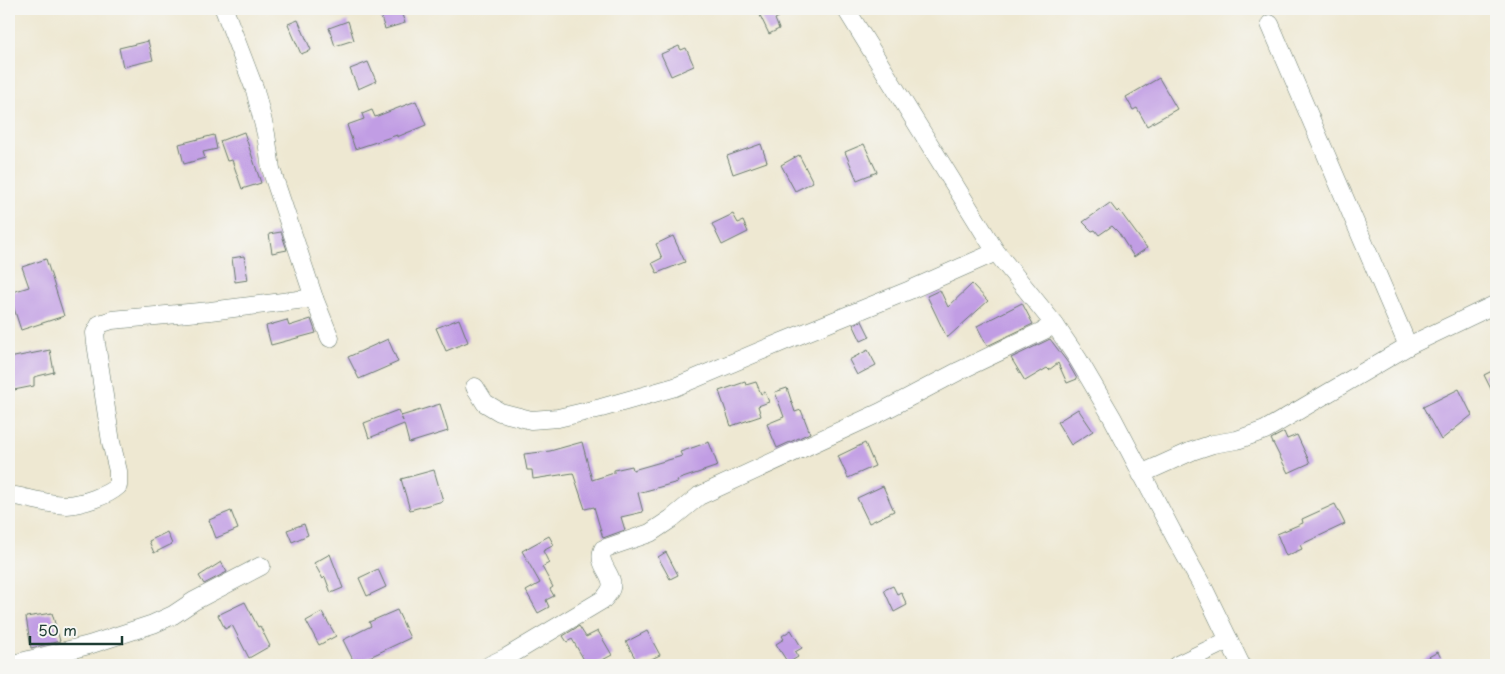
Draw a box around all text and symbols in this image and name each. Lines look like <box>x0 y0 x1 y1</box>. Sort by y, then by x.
scale bar <box>30 614 122 646</box>
text: 50 m <box>38 618 77 641</box>

